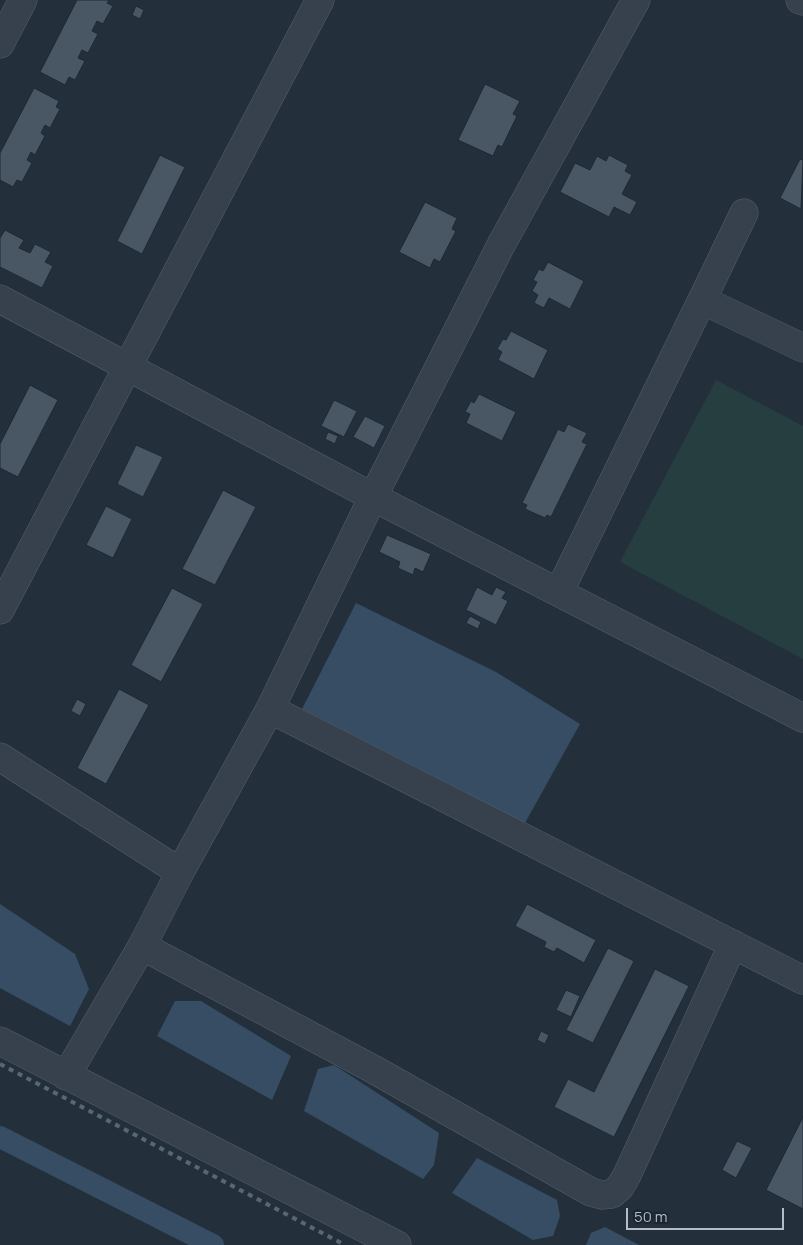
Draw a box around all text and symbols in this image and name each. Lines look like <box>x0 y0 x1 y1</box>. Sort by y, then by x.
scale bar <box>628 1198 786 1230</box>
text: 50 m <box>634 1206 668 1227</box>

